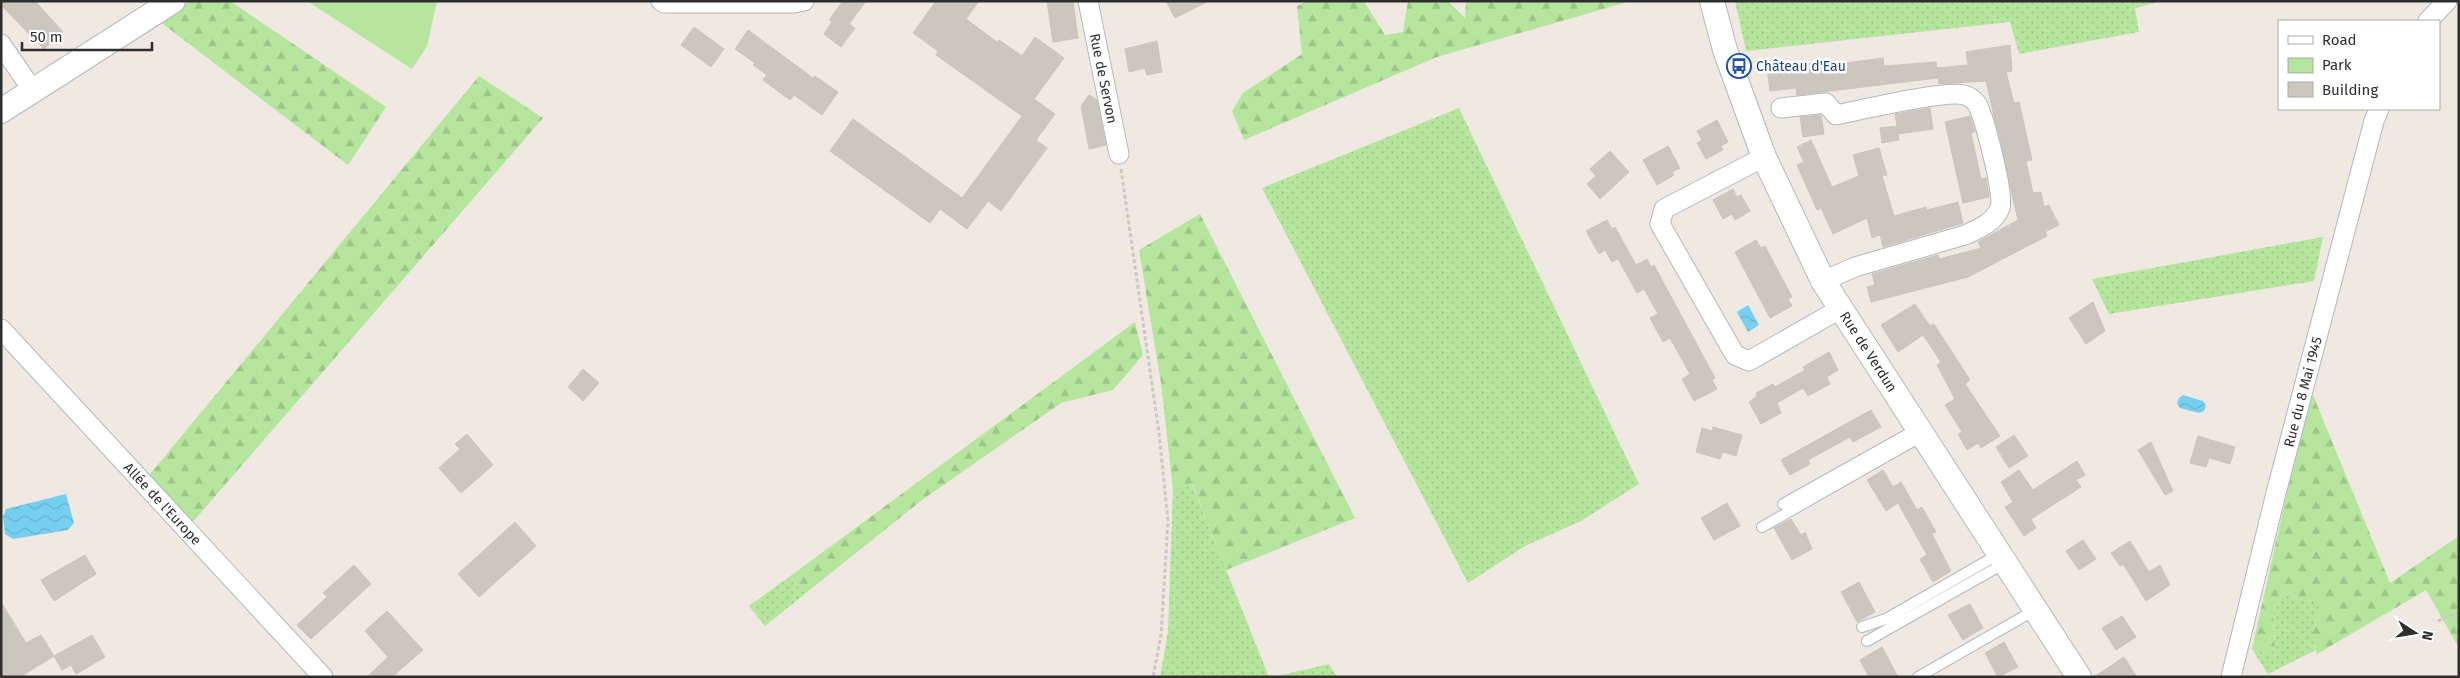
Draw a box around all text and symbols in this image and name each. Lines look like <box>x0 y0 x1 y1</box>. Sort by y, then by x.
scale bar <box>22 20 152 52</box>
legend <box>2278 20 2440 110</box>
text: 50 m <box>30 28 63 46</box>
text: Road <box>2322 31 2357 49</box>
street label: Rue de Servon <box>1086 32 1121 125</box>
bus stop icon: Château d'Eau <box>1726 53 1752 79</box>
text: Park <box>2322 56 2352 74</box>
place label: Château d'Eau <box>1756 58 1846 75</box>
text: Building <box>2322 81 2378 99</box>
street label: Rue de Verdun <box>1836 308 1901 395</box>
street label: Rue du 8 Mai 1945 <box>2280 335 2325 449</box>
street label: Allée de l'Europe <box>120 459 205 549</box>
north arrow <box>2390 608 2440 658</box>
text: N <box>2418 629 2437 642</box>

